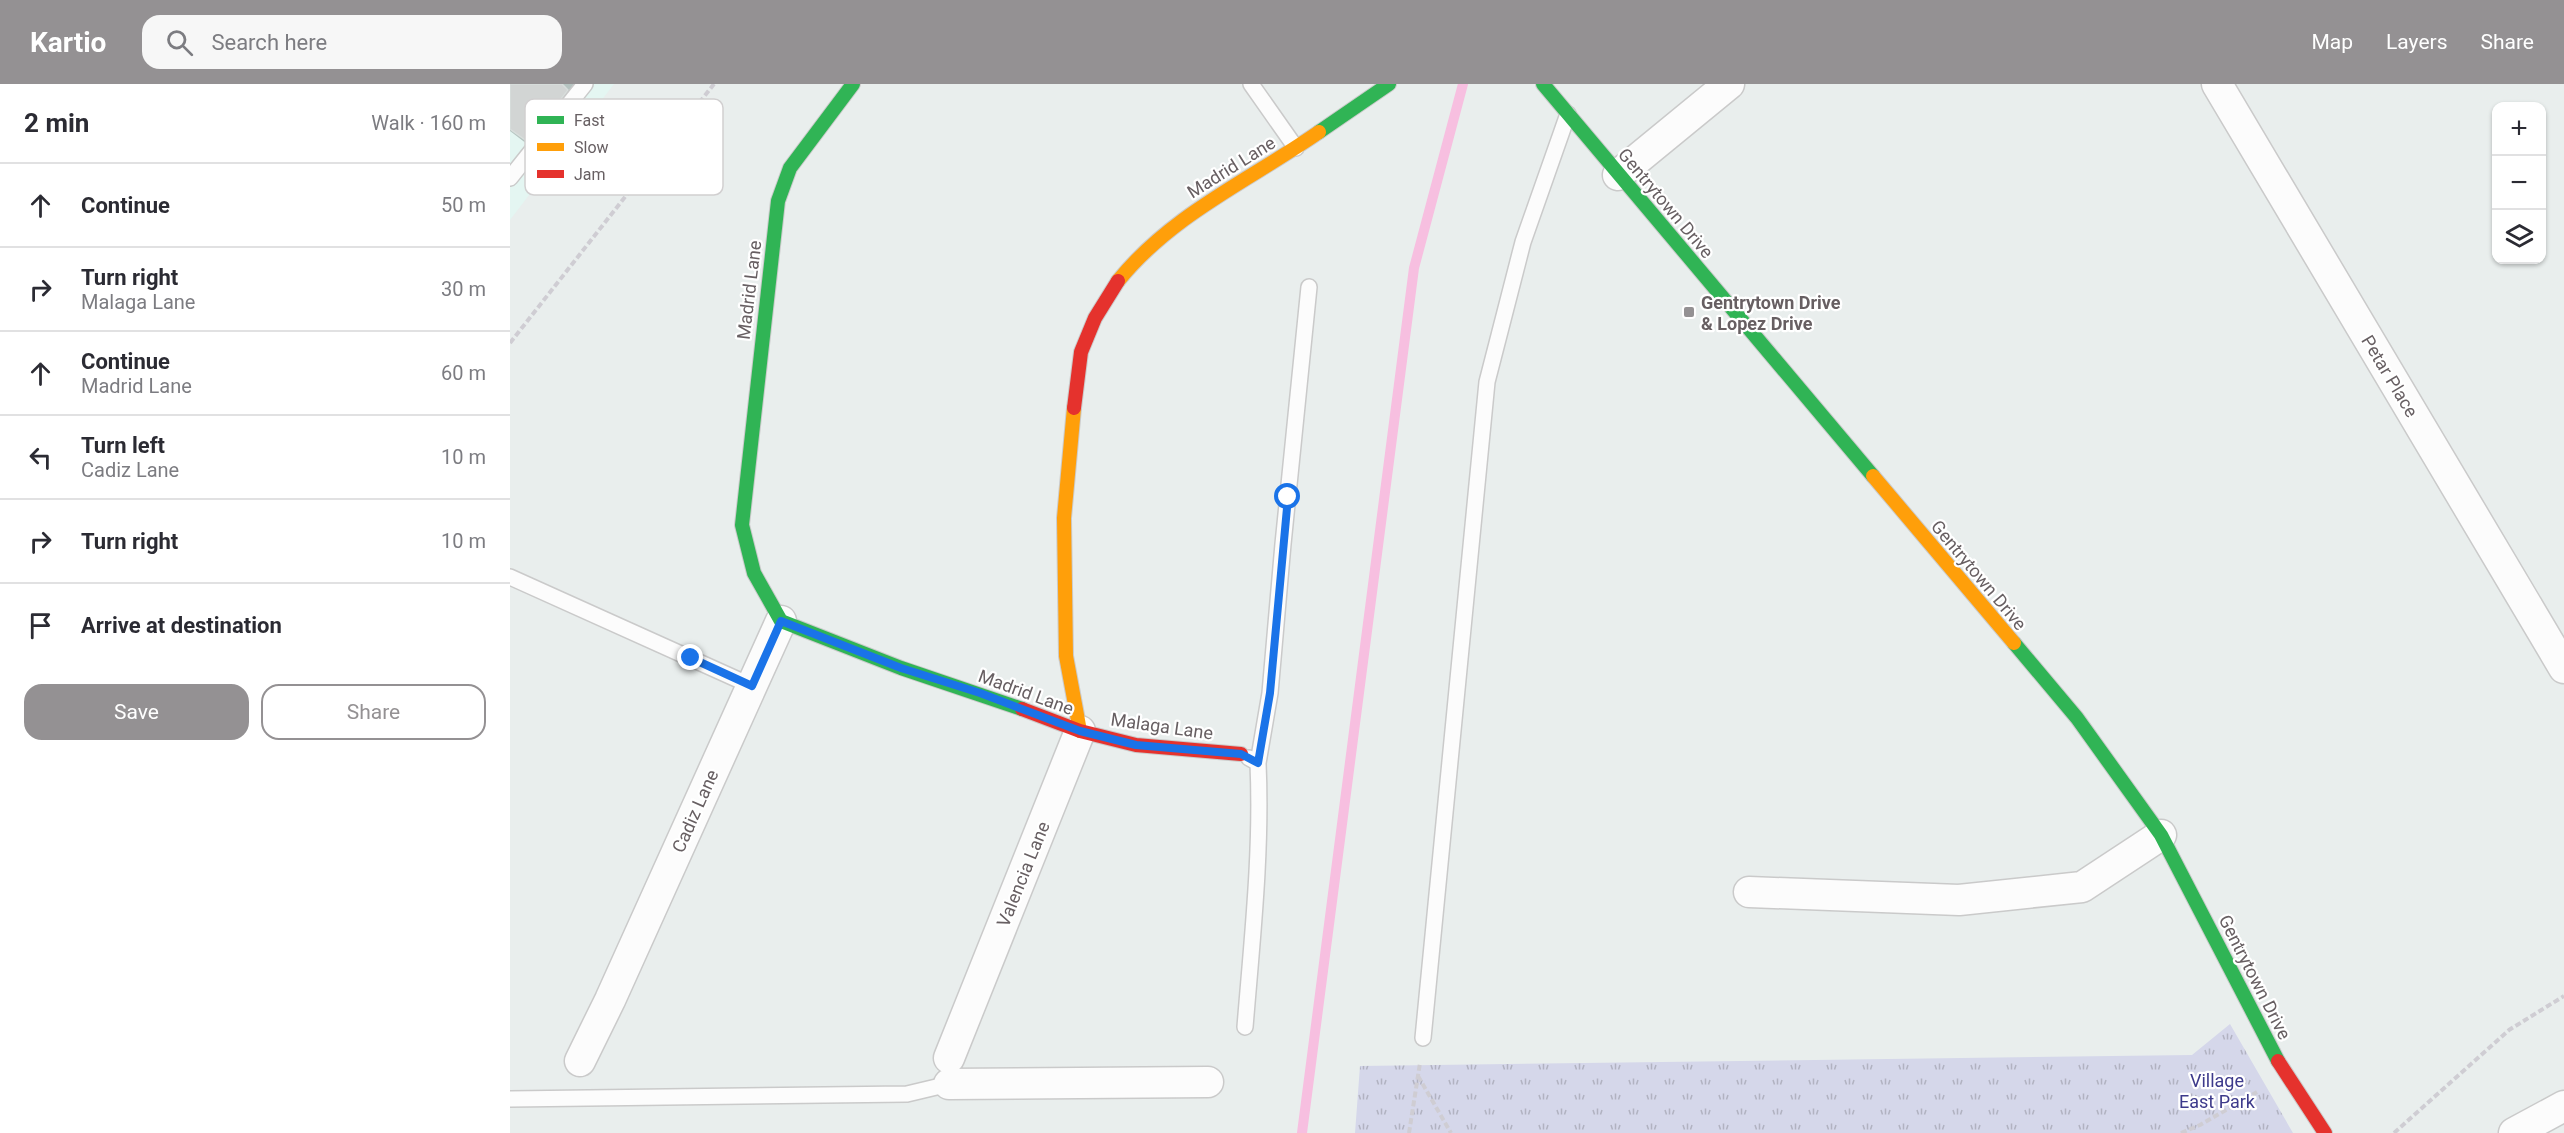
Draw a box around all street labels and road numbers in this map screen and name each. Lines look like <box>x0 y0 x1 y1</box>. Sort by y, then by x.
street label: Madrid Lane <box>1183 132 1279 202</box>
street label: Gentrytown Drive <box>1614 144 1718 262</box>
street label: Madrid Lane <box>733 239 765 341</box>
street label: Petar Place <box>2357 331 2423 421</box>
street label: Gentrytown Drive <box>1927 516 2031 634</box>
street label: Madrid Lane <box>976 665 1076 719</box>
street label: Malaga Lane <box>1110 708 1214 744</box>
street label: Cadiz Lane <box>667 766 723 856</box>
street label: Valencia Lane <box>992 818 1054 930</box>
street label: Gentrytown Drive <box>2215 911 2295 1043</box>

